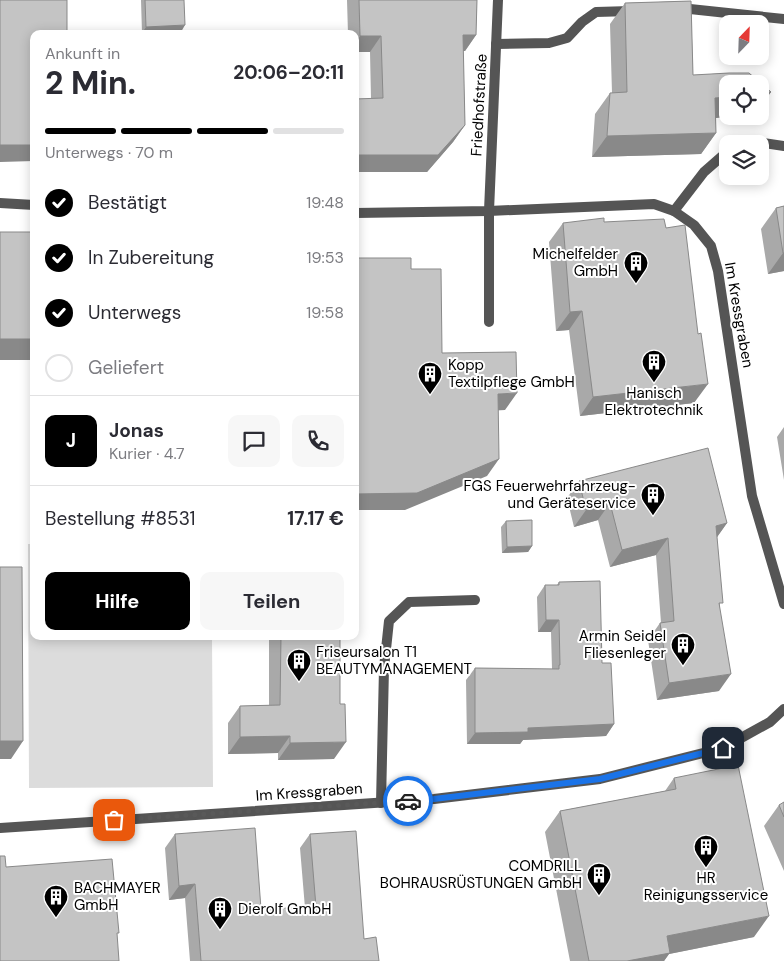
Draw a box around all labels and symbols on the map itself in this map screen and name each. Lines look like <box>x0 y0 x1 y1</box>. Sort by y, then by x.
north arrow <box>719 15 769 65</box>
street label: Friedhofstraße <box>466 53 492 157</box>
place label: Michelfelder GmbH <box>533 244 618 281</box>
building icon: Michelfelder GmbH <box>623 250 649 284</box>
street label: Im Kressgraben <box>720 261 758 369</box>
building icon: Hanisch Elektrotechnik <box>641 349 667 383</box>
place label: Kopp Textilpflege GmbH <box>448 355 575 392</box>
building icon: Kopp Textilpflege GmbH <box>417 361 443 395</box>
place label: Hanisch Elektrotechnik <box>605 383 704 420</box>
place label: FGS Feuerwehrfahrzeug- und Geräteservice <box>464 476 636 513</box>
building icon: FGS Feuerwehrfahrzeug- und Geräteservice <box>640 482 666 516</box>
place label: Armin Seidel Fliesenleger <box>579 626 666 663</box>
building icon: Armin Seidel Fliesenleger <box>670 632 696 666</box>
place label: Friseursalon T1 BEAUTYMANAGEMENT <box>316 642 472 679</box>
building icon: Friseursalon T1 BEAUTYMANAGEMENT <box>286 648 312 682</box>
pin <box>702 727 744 769</box>
courier <box>383 776 433 826</box>
street label: Im Kressgraben <box>255 778 363 806</box>
pin <box>93 799 135 841</box>
building icon: HR Reinigungsservice <box>693 834 719 868</box>
place label: COMDRILL BOHRAUSRÜSTUNGEN GmbH <box>380 856 582 893</box>
building icon: COMDRILL BOHRAUSRÜSTUNGEN GmbH <box>586 862 612 896</box>
place label: HR Reinigungsservice <box>644 868 768 905</box>
place label: BACHMAYER GmbH <box>74 878 161 915</box>
building icon: BACHMAYER GmbH <box>43 884 69 918</box>
building icon: Dierolf GmbH <box>207 896 233 930</box>
place label: Dierolf GmbH <box>238 899 331 919</box>

